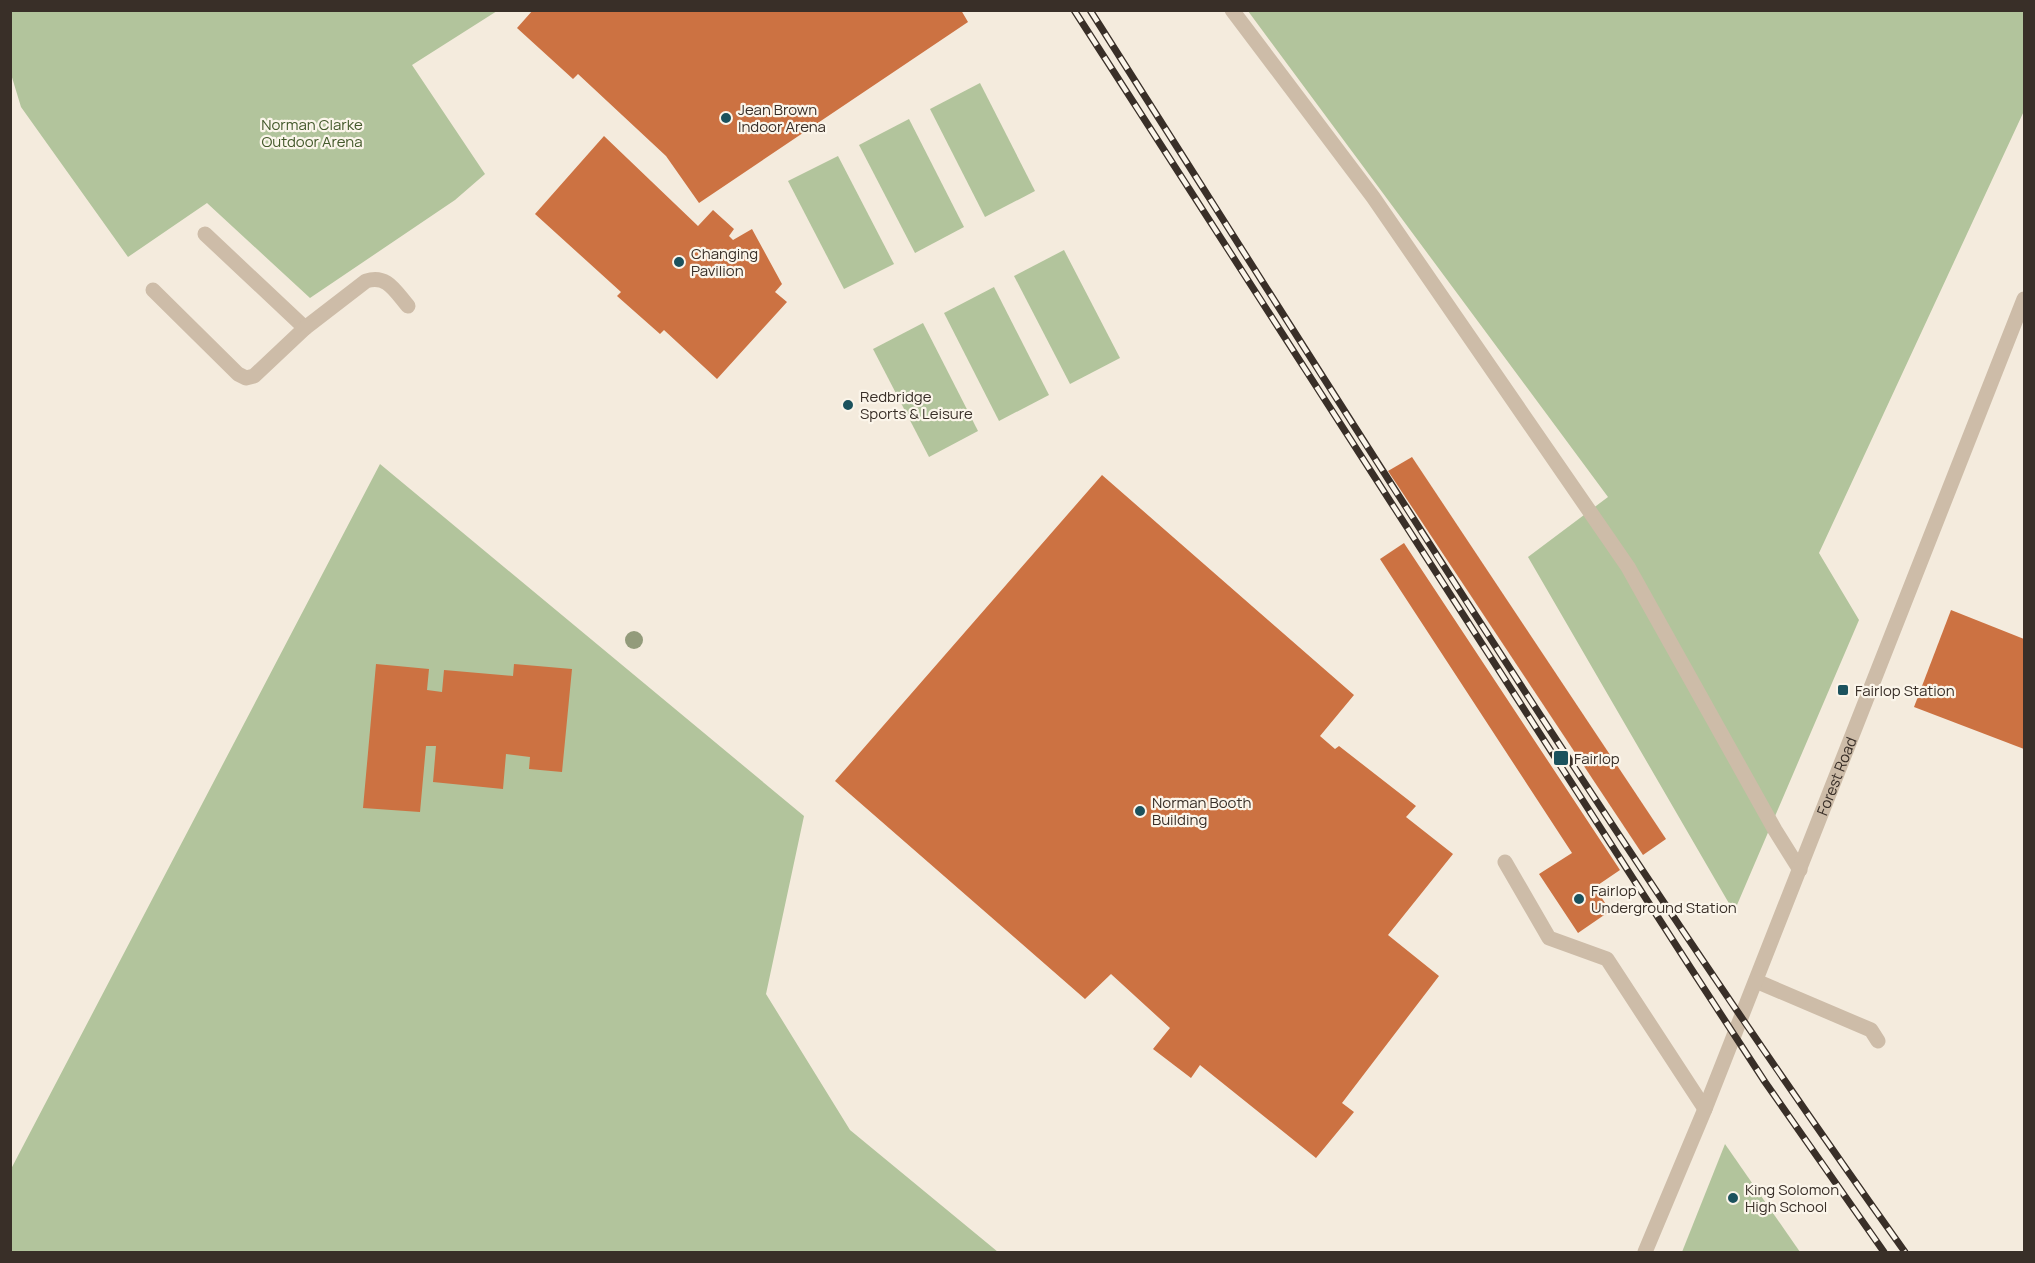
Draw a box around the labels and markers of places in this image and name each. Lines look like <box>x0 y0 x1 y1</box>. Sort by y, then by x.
place label: Jean Brown Indoor Arena <box>738 99 826 137</box>
marker: Jean Brown Indoor Arena <box>719 111 733 125</box>
place label: Changing Pavilion <box>691 243 758 281</box>
marker: Changing Pavilion <box>672 255 686 269</box>
place label: Redbridge Sports & Leisure <box>860 386 973 424</box>
marker: Redbridge Sports & Leisure <box>841 398 855 412</box>
place label: Fairlop Station <box>1855 680 1955 701</box>
marker: Fairlop Station <box>1836 683 1850 697</box>
place label: Fairlop <box>1574 748 1620 769</box>
marker: Fairlop <box>1552 749 1570 767</box>
place label: Norman Booth Building <box>1152 792 1251 830</box>
marker: Norman Booth Building <box>1133 804 1147 818</box>
place label: Fairlop Underground Station <box>1591 880 1737 918</box>
marker: Fairlop Underground Station <box>1572 892 1586 906</box>
place label: King Solomon High School <box>1745 1179 1839 1217</box>
marker: King Solomon High School <box>1726 1191 1740 1205</box>

